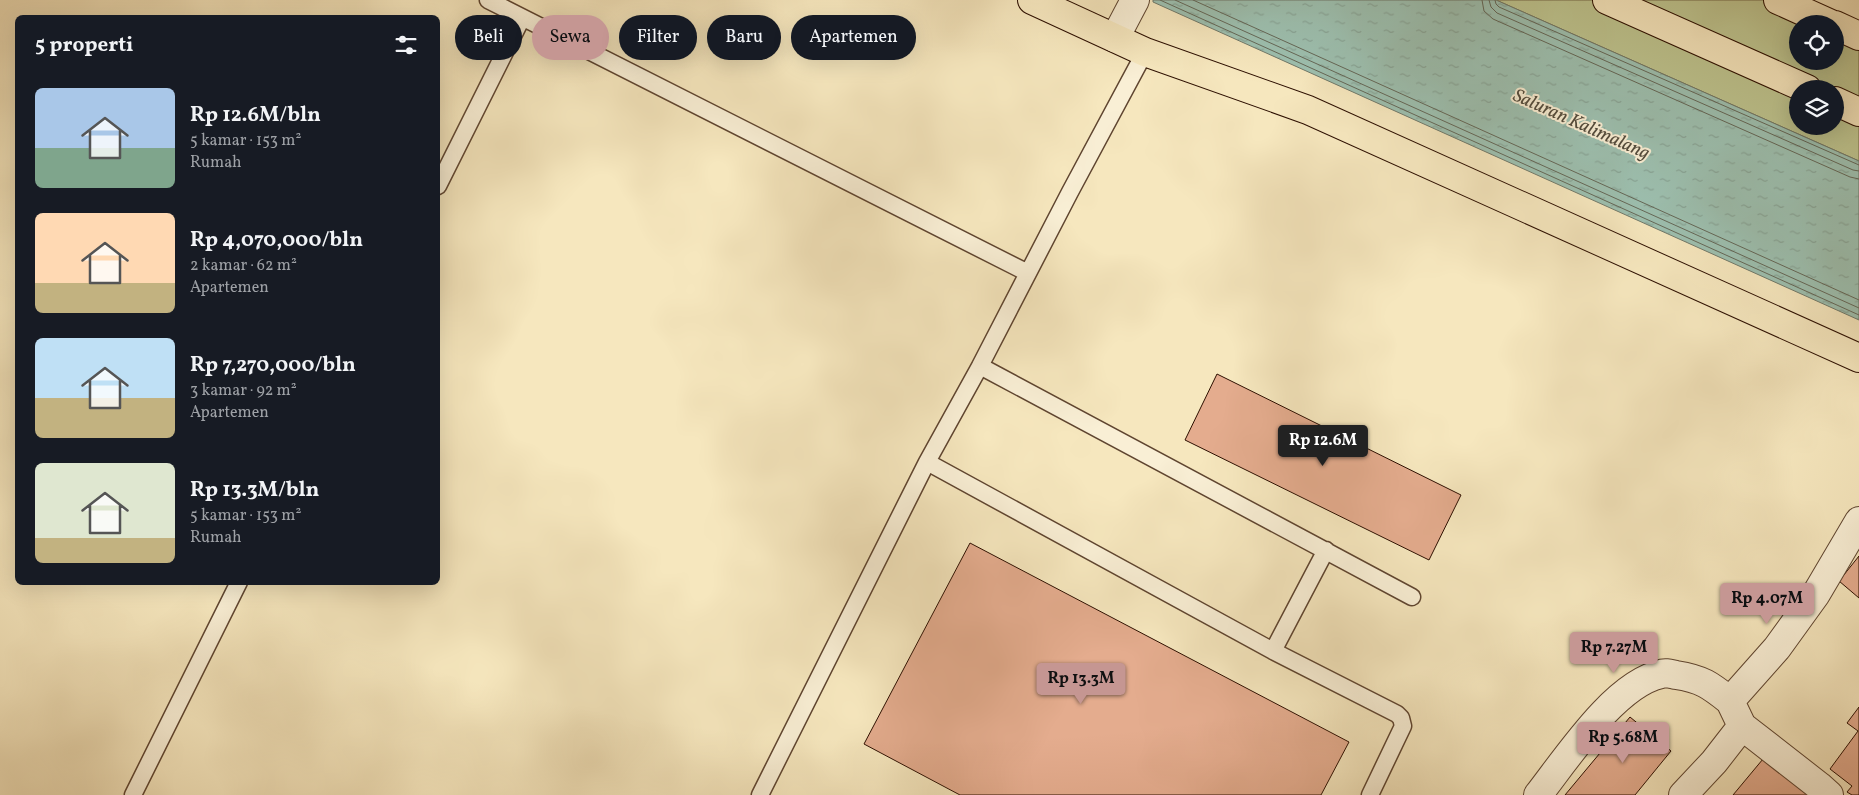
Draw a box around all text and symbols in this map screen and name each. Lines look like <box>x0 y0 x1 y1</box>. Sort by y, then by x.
chip: Beli <box>455 15 522 60</box>
chip: Sewa <box>532 15 609 60</box>
chip: Filter <box>619 15 697 60</box>
chip: Baru <box>707 15 781 60</box>
chip: Apartemen <box>791 15 916 60</box>
map controls <box>1789 15 1844 135</box>
button: locate <box>1789 15 1844 70</box>
text: 5 properti <box>35 31 133 60</box>
icon: filters <box>392 31 420 59</box>
button: layers <box>1789 80 1844 135</box>
water label: Saluran Kalimalang <box>1509 83 1654 167</box>
text: Rp 12.6M/bln <box>190 101 321 130</box>
icon: home <box>75 108 135 168</box>
text: 5 kamar · 153 m² <box>190 130 301 152</box>
text: Rumah <box>190 152 242 174</box>
text: Rp 4,070,000/bln <box>190 226 363 255</box>
icon: home <box>75 233 135 293</box>
text: 2 kamar · 62 m² <box>190 255 297 277</box>
text: Apartemen <box>190 277 269 299</box>
text: Rp 7,270,000/bln <box>190 351 356 380</box>
icon: home <box>75 358 135 418</box>
text: 3 kamar · 92 m² <box>190 380 297 402</box>
text: Apartemen <box>190 402 269 424</box>
pin: Rp 12.6M <box>1271 424 1375 467</box>
text: Rp 12.6M <box>1289 430 1357 452</box>
text: Rp 13.3M/bln <box>190 476 319 505</box>
icon: home <box>75 483 135 543</box>
text: 5 kamar · 153 m² <box>190 505 301 527</box>
text: Rumah <box>190 527 242 549</box>
pin: Rp 4.07M <box>1715 582 1819 625</box>
text: Rp 4.07M <box>1731 588 1803 610</box>
pin: Rp 7.27M <box>1562 632 1666 674</box>
text: Rp 7.27M <box>1581 637 1647 659</box>
pin: Rp 13.3M <box>1029 662 1133 705</box>
text: Rp 13.3M <box>1048 668 1114 690</box>
pin: Rp 5.68M <box>1571 722 1675 764</box>
text: Rp 5.68M <box>1588 727 1658 749</box>

